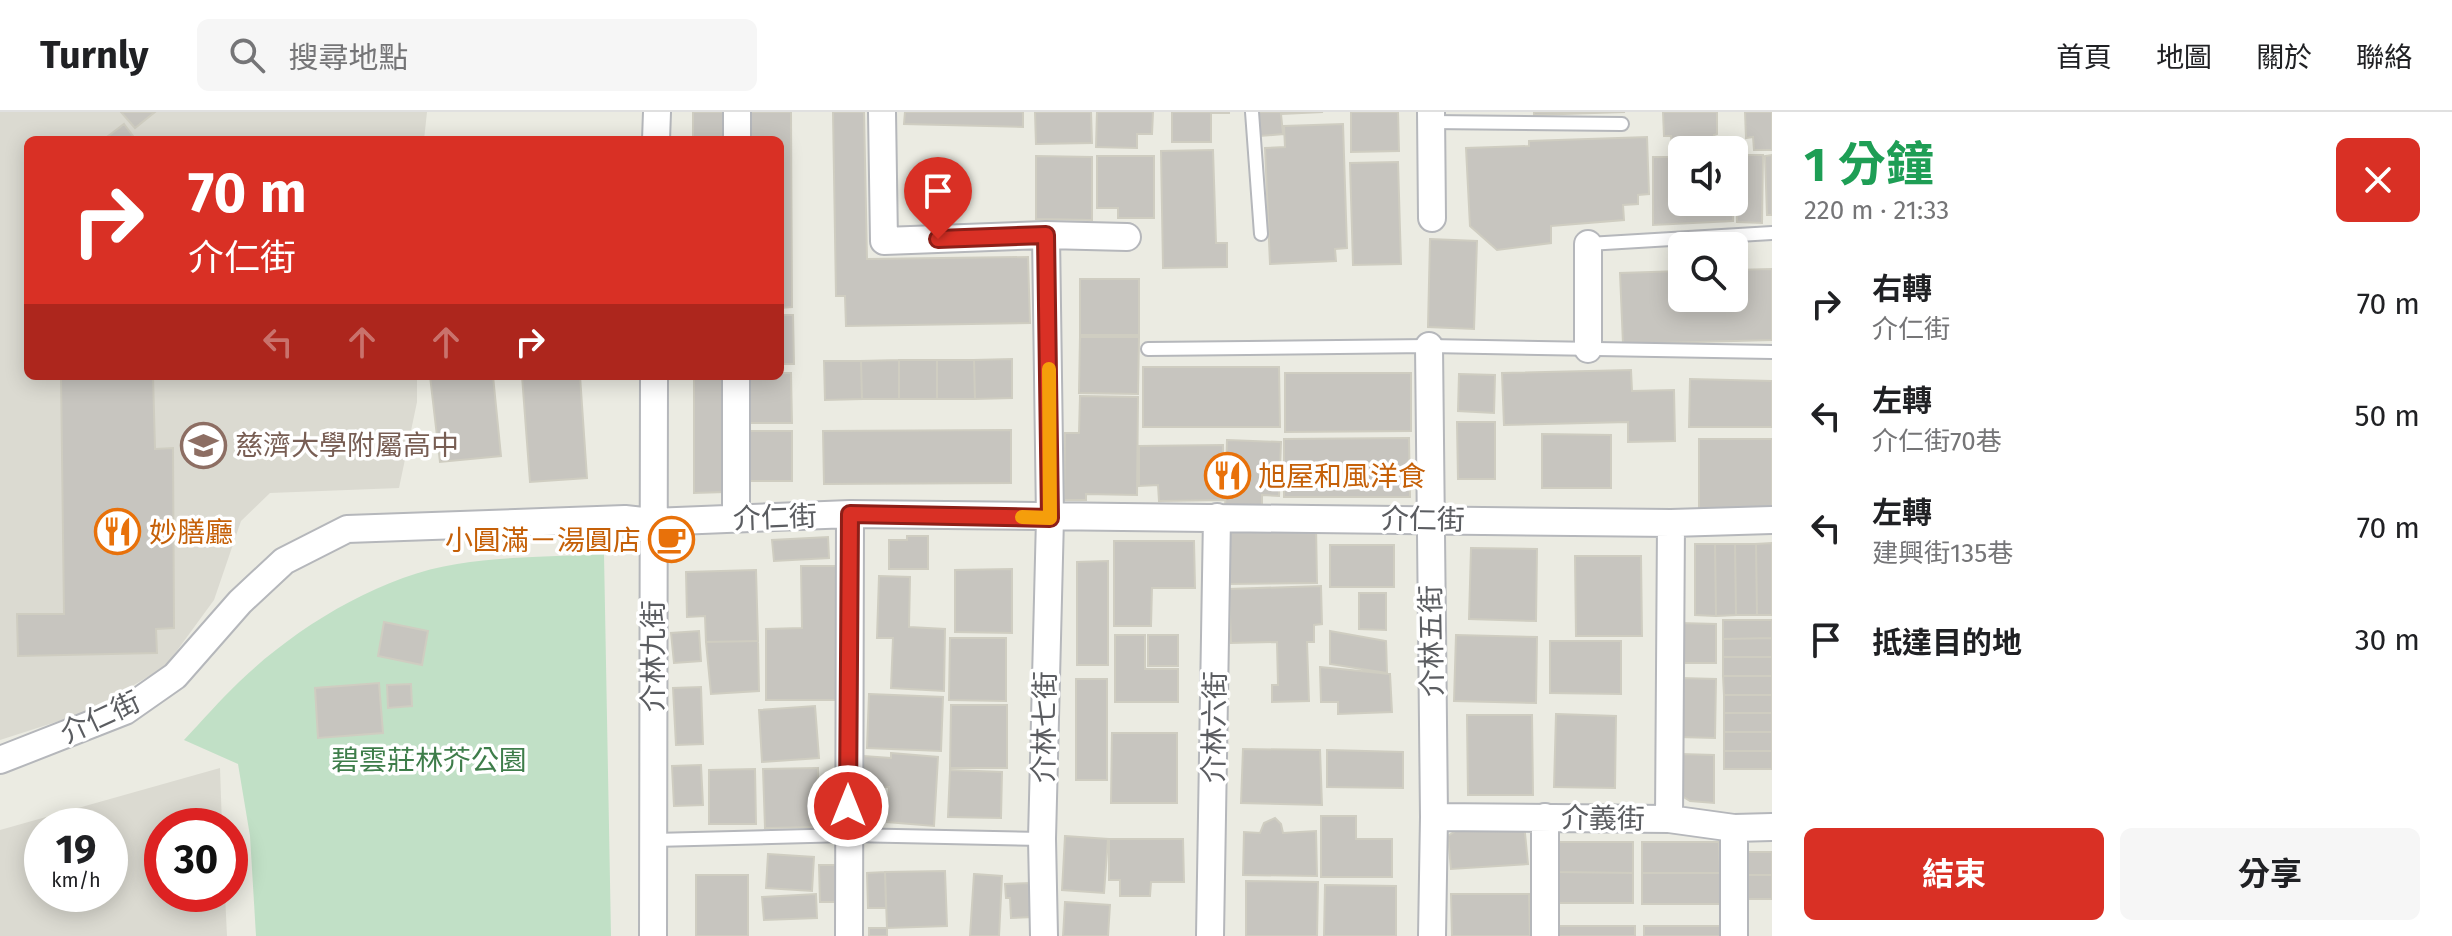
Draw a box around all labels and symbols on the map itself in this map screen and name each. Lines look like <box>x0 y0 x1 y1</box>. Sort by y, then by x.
pin <box>904 157 972 239</box>
school or university icon: 慈濟大學附屬高中 <box>180 421 228 469</box>
place label: 慈濟大學附屬高中 <box>235 429 459 462</box>
restaurant icon: 旭屋和風洋食 <box>1203 452 1251 500</box>
place label: 旭屋和風洋食 <box>1258 460 1426 493</box>
street label: 介仁街 <box>732 500 818 535</box>
street label: 介仁街 <box>1381 502 1465 537</box>
restaurant icon: 妙膳廳 <box>94 508 142 556</box>
place label: 妙膳廳 <box>149 516 233 549</box>
cafe icon: 小圓滿－湯圓店 <box>648 516 696 564</box>
place label: 小圓滿－湯圓店 <box>445 524 641 557</box>
street label: 介林五街 <box>1414 585 1449 697</box>
street label: 介林九街 <box>637 600 670 712</box>
street label: 介林七街 <box>1027 671 1062 783</box>
street label: 介林六街 <box>1197 671 1232 783</box>
street label: 介仁街 <box>55 685 145 750</box>
park label: 碧雲莊林芥公園 <box>331 744 527 777</box>
position arrow <box>806 764 890 848</box>
street label: 介義街 <box>1561 801 1645 836</box>
speed limit sign: 30 <box>144 808 248 912</box>

